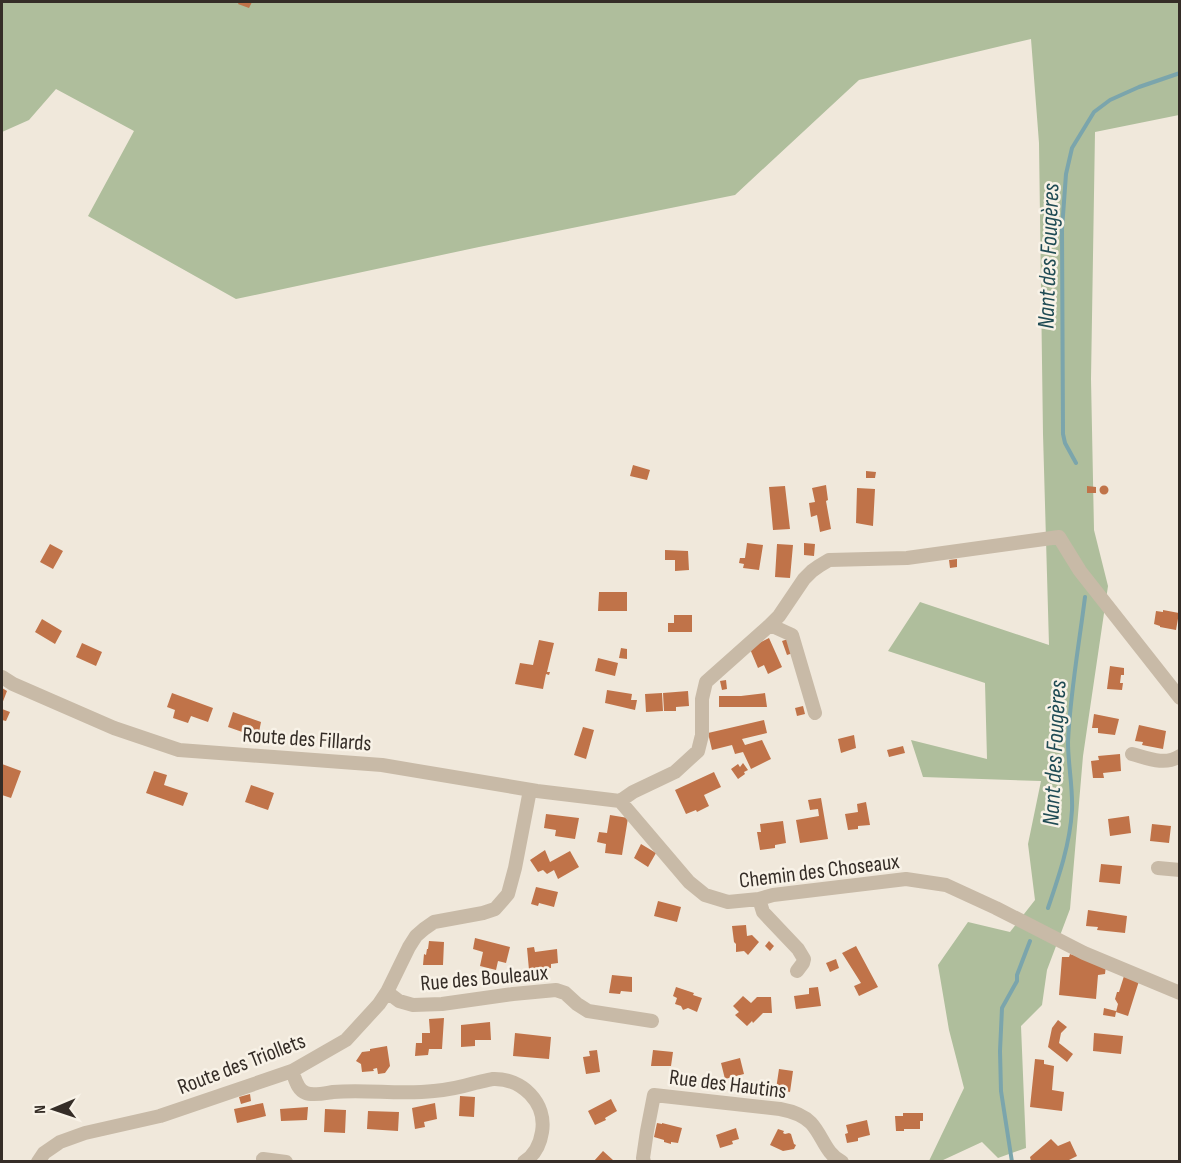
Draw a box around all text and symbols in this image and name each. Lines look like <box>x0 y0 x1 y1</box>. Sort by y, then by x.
water label: Nant des Fougères <box>1031 182 1066 329</box>
water label: Nant des Fougères <box>1036 679 1073 826</box>
street label: Route des Fillards <box>242 722 372 757</box>
street label: Chemin des Choseaux <box>737 848 902 895</box>
street label: Rue des Bouleaux <box>419 959 550 998</box>
street label: Route des Triollets <box>174 1028 309 1101</box>
street label: Rue des Hautins <box>668 1064 788 1105</box>
north arrow <box>24 1079 84 1139</box>
text: N <box>31 1105 50 1114</box>

